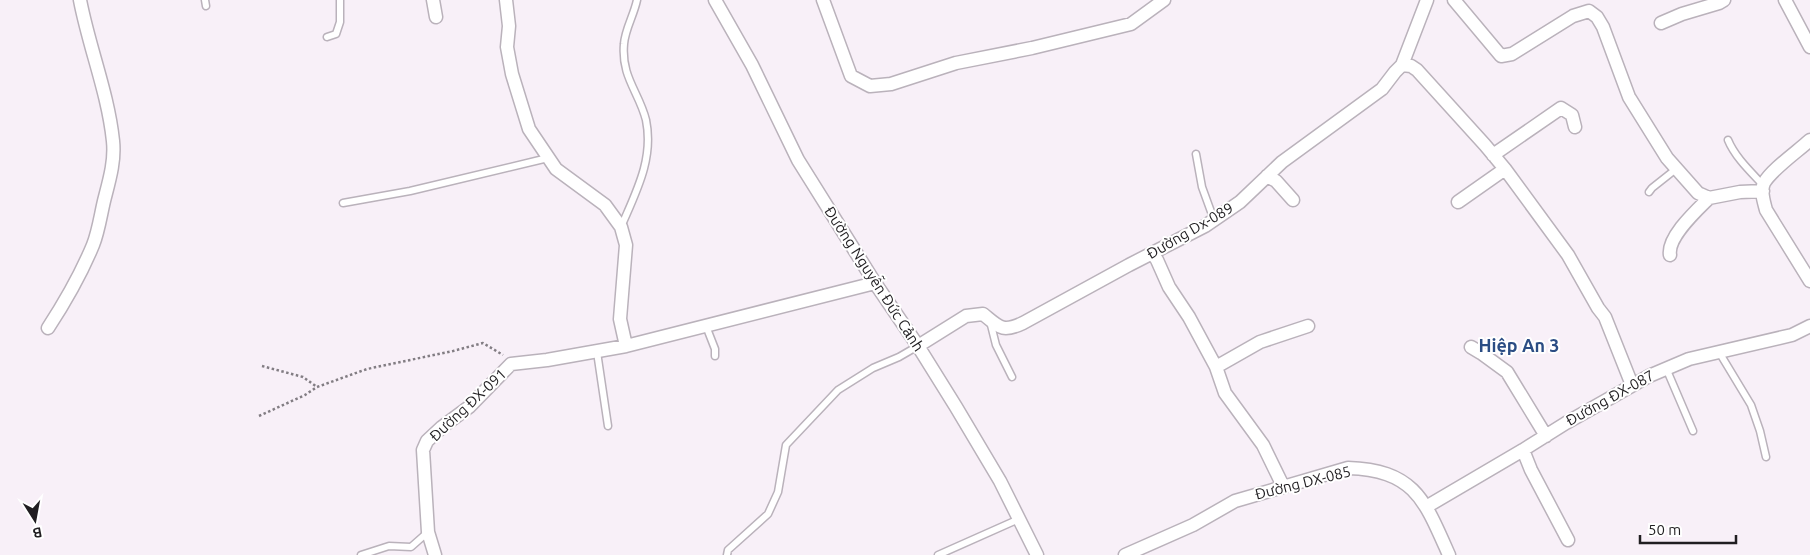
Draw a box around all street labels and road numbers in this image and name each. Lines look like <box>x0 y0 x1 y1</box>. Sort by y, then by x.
street label: Đường Dx-089 <box>1144 199 1236 262</box>
street label: Đường Nguyễn Đức Cảnh <box>821 202 929 354</box>
street label: Đường ĐX-091 <box>426 365 509 444</box>
street label: Đường ĐX-087 <box>1563 366 1657 429</box>
street label: Đường DX-085 <box>1253 462 1353 503</box>

